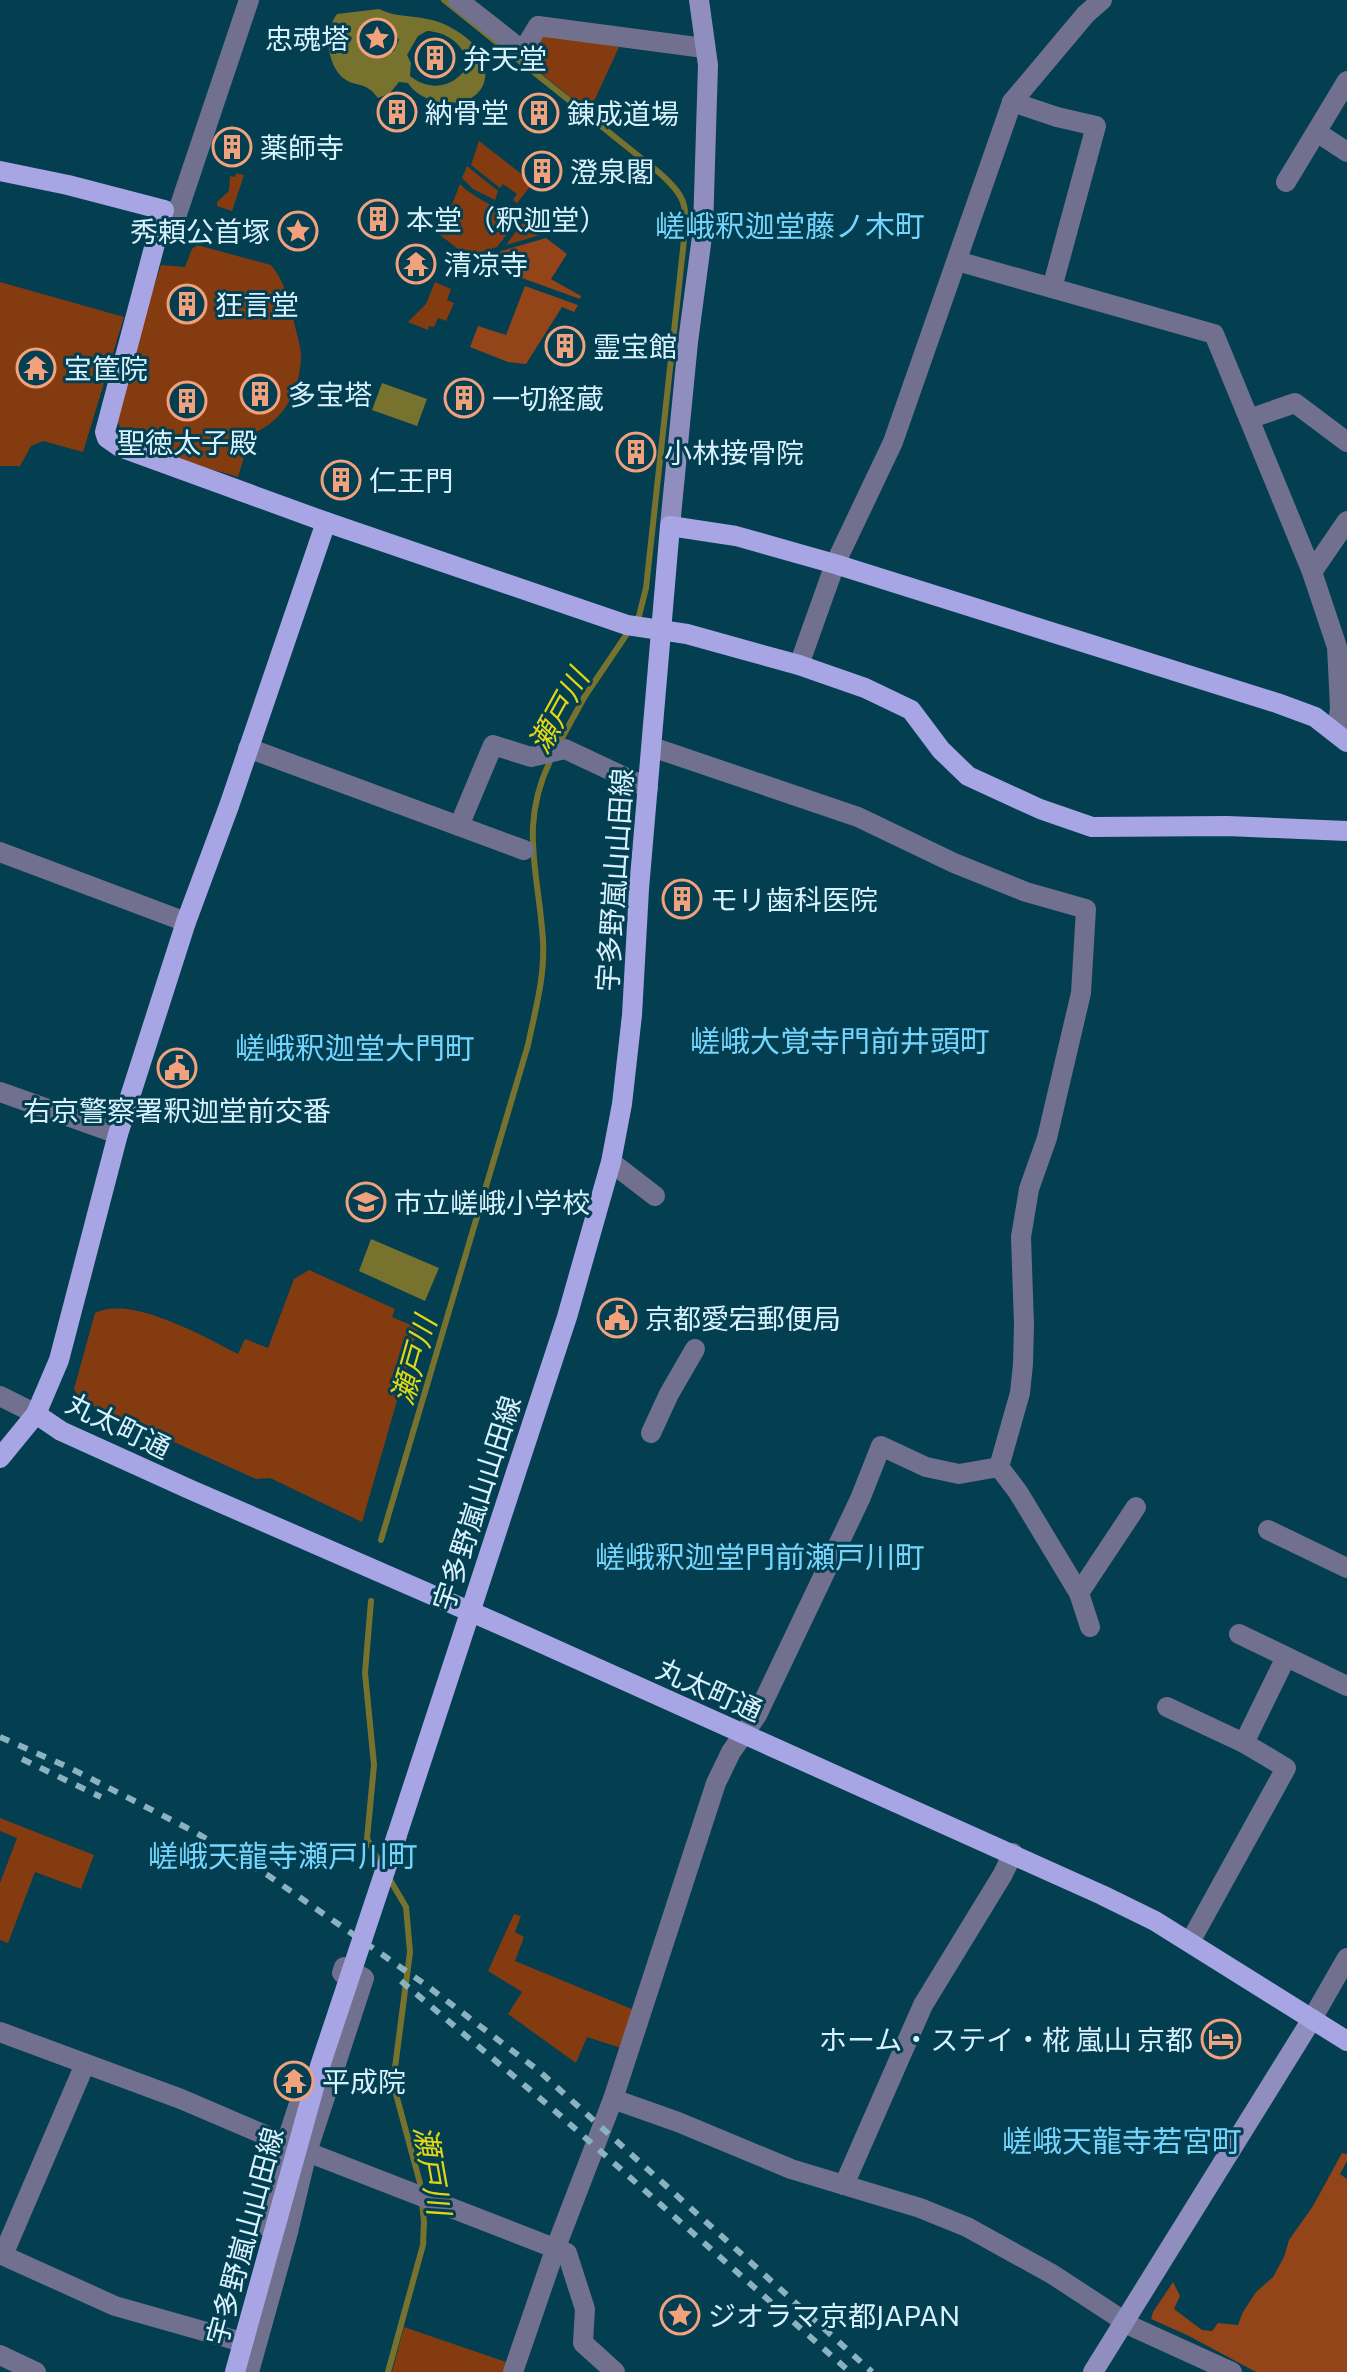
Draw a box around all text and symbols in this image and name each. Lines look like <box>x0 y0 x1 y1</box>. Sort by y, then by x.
place icon: 忠魂塔 <box>356 17 398 59</box>
place label: 忠魂塔 <box>265 21 349 55</box>
building icon: 弁天堂 <box>414 37 456 79</box>
place label: 弁天堂 <box>463 41 547 75</box>
building icon: 納骨堂 <box>376 91 418 133</box>
building icon: 錬成道場 <box>518 92 560 134</box>
place label: 納骨堂 <box>425 95 509 129</box>
place label: 錬成道場 <box>567 96 679 130</box>
building icon: 薬師寺 <box>211 126 253 168</box>
place label: 薬師寺 <box>260 130 344 164</box>
building icon: 澄泉閣 <box>521 150 563 192</box>
place label: 澄泉閣 <box>570 154 654 188</box>
building icon: 本堂 （釈迦堂） <box>357 198 399 240</box>
place label: 本堂 （釈迦堂） <box>406 202 607 236</box>
district label: 嵯峨釈迦堂藤ノ木町 <box>655 206 925 243</box>
place icon: 秀頼公首塚 <box>277 210 319 252</box>
place label: 秀頼公首塚 <box>130 214 270 248</box>
temple icon: 清凉寺 <box>395 243 437 285</box>
place label: 清凉寺 <box>444 247 528 281</box>
building icon: 狂言堂 <box>166 283 208 325</box>
place label: 狂言堂 <box>215 287 299 321</box>
building icon: 霊宝館 <box>544 325 586 367</box>
place label: 霊宝館 <box>593 329 677 363</box>
temple icon: 宝筐院 <box>15 347 57 389</box>
place label: 宝筐院 <box>64 351 148 385</box>
building icon: 多宝塔 <box>239 373 281 415</box>
place label: 多宝塔 <box>288 377 372 411</box>
building icon: 一切経蔵 <box>443 377 485 419</box>
building icon: 聖徳太子殿 <box>166 380 208 422</box>
place label: 一切経蔵 <box>492 381 604 415</box>
place label: 聖徳太子殿 <box>117 425 257 459</box>
building icon: 小林接骨院 <box>615 431 657 473</box>
place label: 小林接骨院 <box>664 435 804 469</box>
building icon: 仁王門 <box>320 459 362 501</box>
place label: 仁王門 <box>369 463 453 497</box>
water label: 瀬戸川 <box>519 659 596 758</box>
street label: 宇多野嵐山山田線 <box>589 767 639 993</box>
building icon: モリ歯科医院 <box>661 878 703 920</box>
place label: モリ歯科医院 <box>710 882 878 916</box>
district label: 嵯峨大覚寺門前井頭町 <box>690 1021 990 1058</box>
district label: 嵯峨釈迦堂大門町 <box>235 1028 475 1065</box>
public building icon: 右京警察署釈迦堂前交番 <box>156 1047 198 1089</box>
place label: 右京警察署釈迦堂前交番 <box>23 1093 331 1127</box>
school or university icon: 市立嵯峨小学校 <box>345 1181 387 1223</box>
place label: 市立嵯峨小学校 <box>394 1185 590 1219</box>
public building icon: 京都愛宕郵便局 <box>596 1297 638 1339</box>
place label: 京都愛宕郵便局 <box>645 1301 841 1335</box>
water label: 瀬戸川 <box>382 1309 443 1408</box>
street label: 丸太町通 <box>61 1385 177 1465</box>
street label: 宇多野嵐山山田線 <box>425 1391 527 1615</box>
district label: 嵯峨釈迦堂門前瀬戸川町 <box>595 1537 925 1574</box>
street label: 丸太町通 <box>652 1651 768 1727</box>
district label: 嵯峨天龍寺瀬戸川町 <box>148 1836 418 1873</box>
hotel icon: ホーム・ステイ・椛 嵐山 京都 <box>1200 2018 1242 2060</box>
place label: ホーム・ステイ・椛 嵐山 京都 <box>819 2022 1193 2056</box>
temple icon: 平成院 <box>273 2060 315 2102</box>
place label: 平成院 <box>322 2064 406 2098</box>
district label: 嵯峨天龍寺若宮町 <box>1002 2121 1242 2158</box>
water label: 瀬戸川 <box>408 2122 461 2220</box>
street label: 宇多野嵐山山田線 <box>199 2123 289 2349</box>
place icon: ジオラマ京都JAPAN <box>659 2294 701 2336</box>
place label: ジオラマ京都JAPAN <box>708 2298 960 2332</box>

